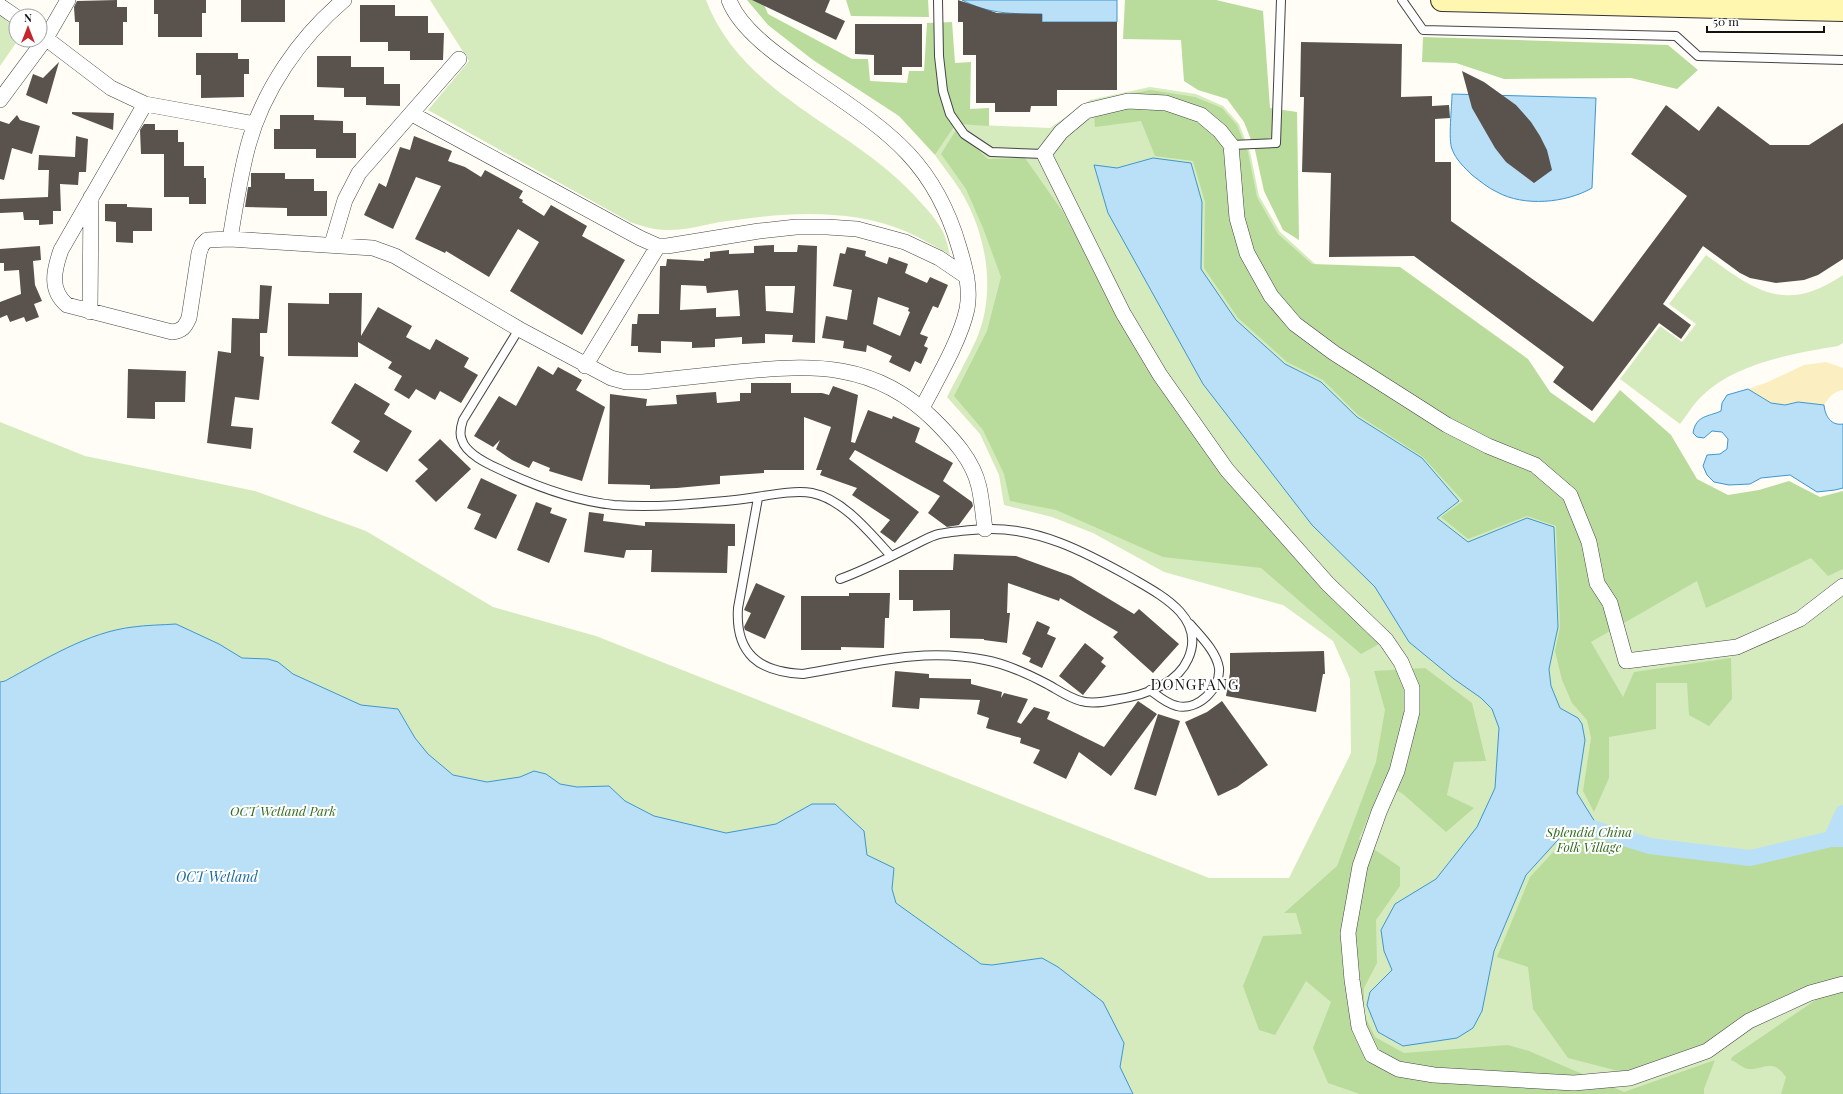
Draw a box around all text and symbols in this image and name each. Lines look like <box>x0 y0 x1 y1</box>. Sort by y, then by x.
north arrow <box>8 8 48 48</box>
scale bar <box>1707 8 1824 34</box>
text: N <box>24 10 32 25</box>
text: 50 m <box>1713 13 1739 29</box>
district label: DONGFANG <box>1151 674 1239 694</box>
park label: OCT Wetland Park <box>230 802 336 819</box>
park label: Splendid China Folk Village <box>1545 823 1632 855</box>
water label: OCT Wetland <box>176 867 258 886</box>

